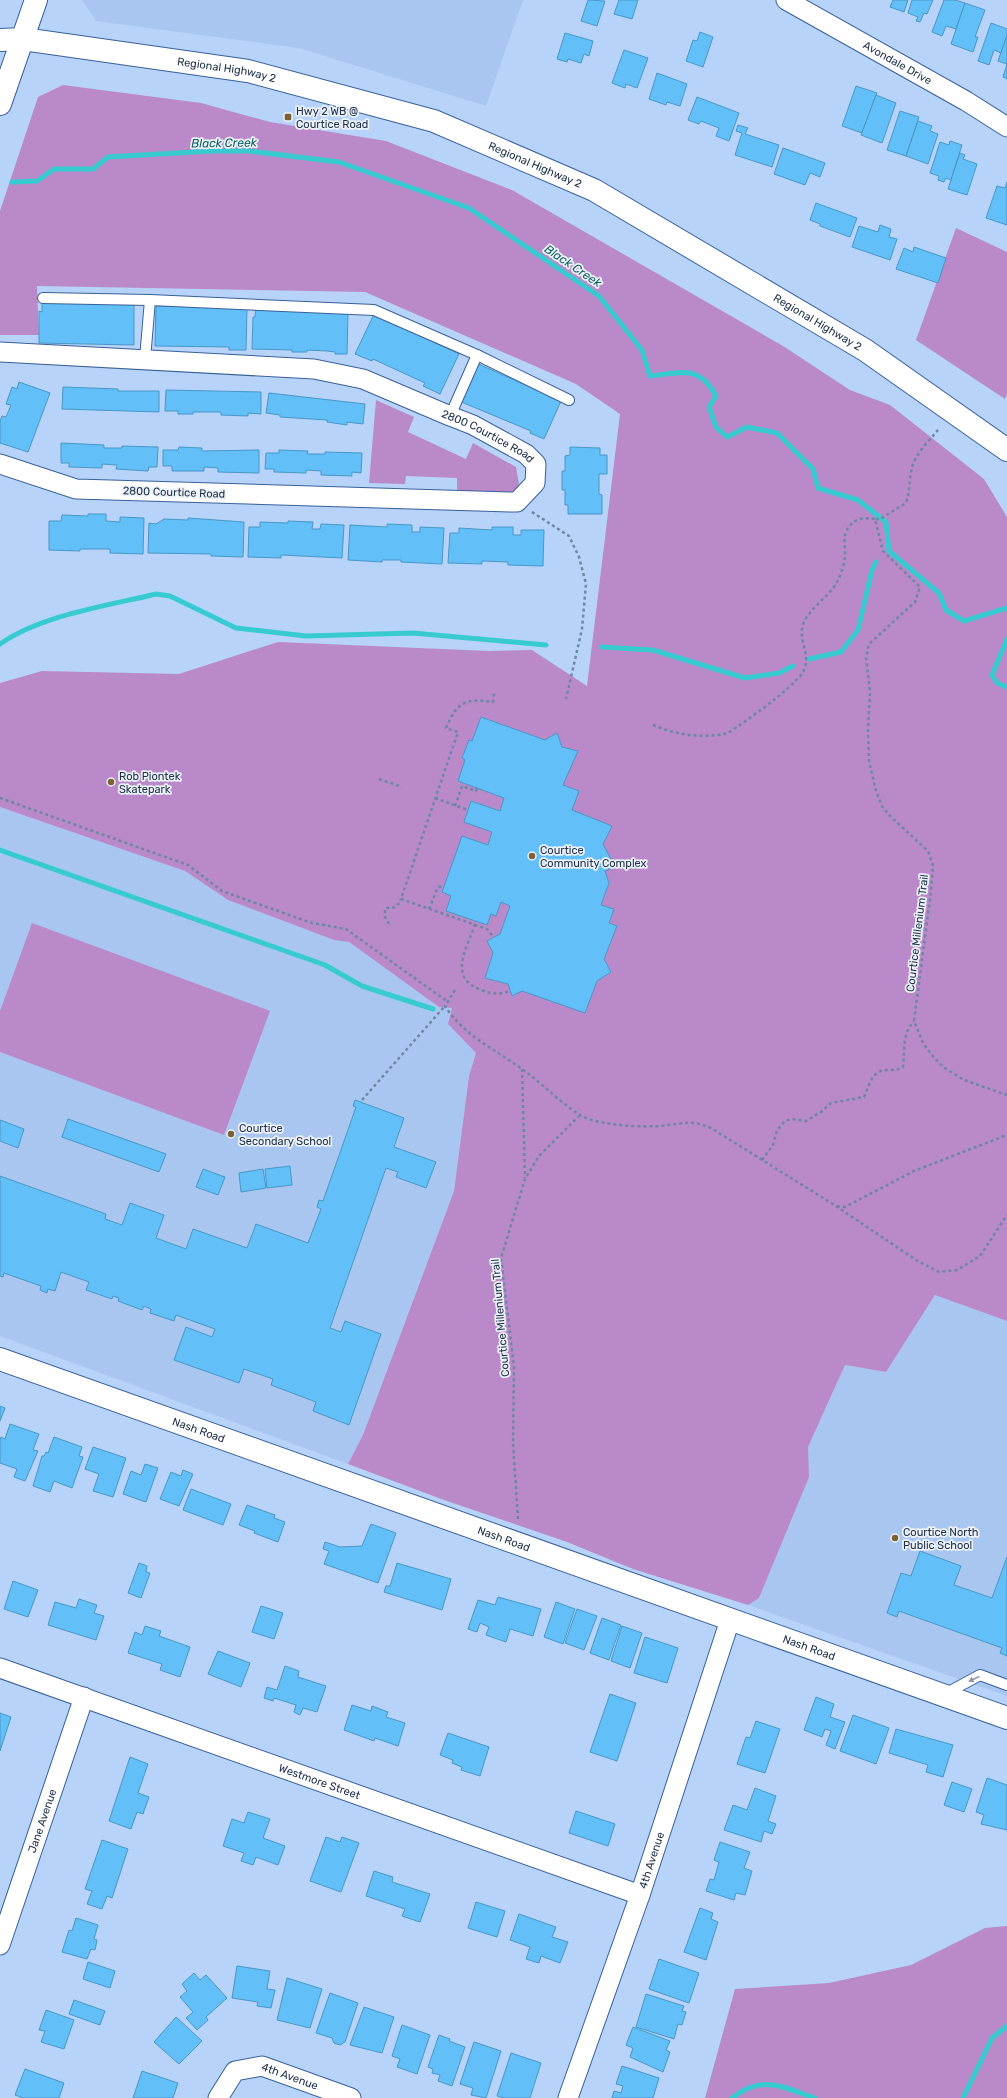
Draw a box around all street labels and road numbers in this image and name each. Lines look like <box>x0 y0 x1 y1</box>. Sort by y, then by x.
street label: Avondale Drive <box>861 39 934 87</box>
street label: Regional Highway 2 <box>176 55 277 85</box>
street label: Regional Highway 2 <box>486 139 584 191</box>
street label: Regional Highway 2 <box>771 291 864 354</box>
street label: 2800 Courtice Road <box>440 407 537 465</box>
street label: 2800 Courtice Road <box>123 484 225 501</box>
street label: Courtice Millenium Trail <box>904 874 931 993</box>
street label: Courtice Millenium Trail <box>489 1258 512 1377</box>
street label: Nash Road <box>171 1415 227 1446</box>
street label: Nash Road <box>476 1524 532 1554</box>
street label: Nash Road <box>781 1633 837 1663</box>
street label: Westmore Street <box>277 1761 362 1802</box>
street label: Jane Avenue <box>26 1787 59 1855</box>
street label: 4th Avenue <box>637 1830 667 1890</box>
street label: 4th Avenue <box>260 2060 320 2093</box>

